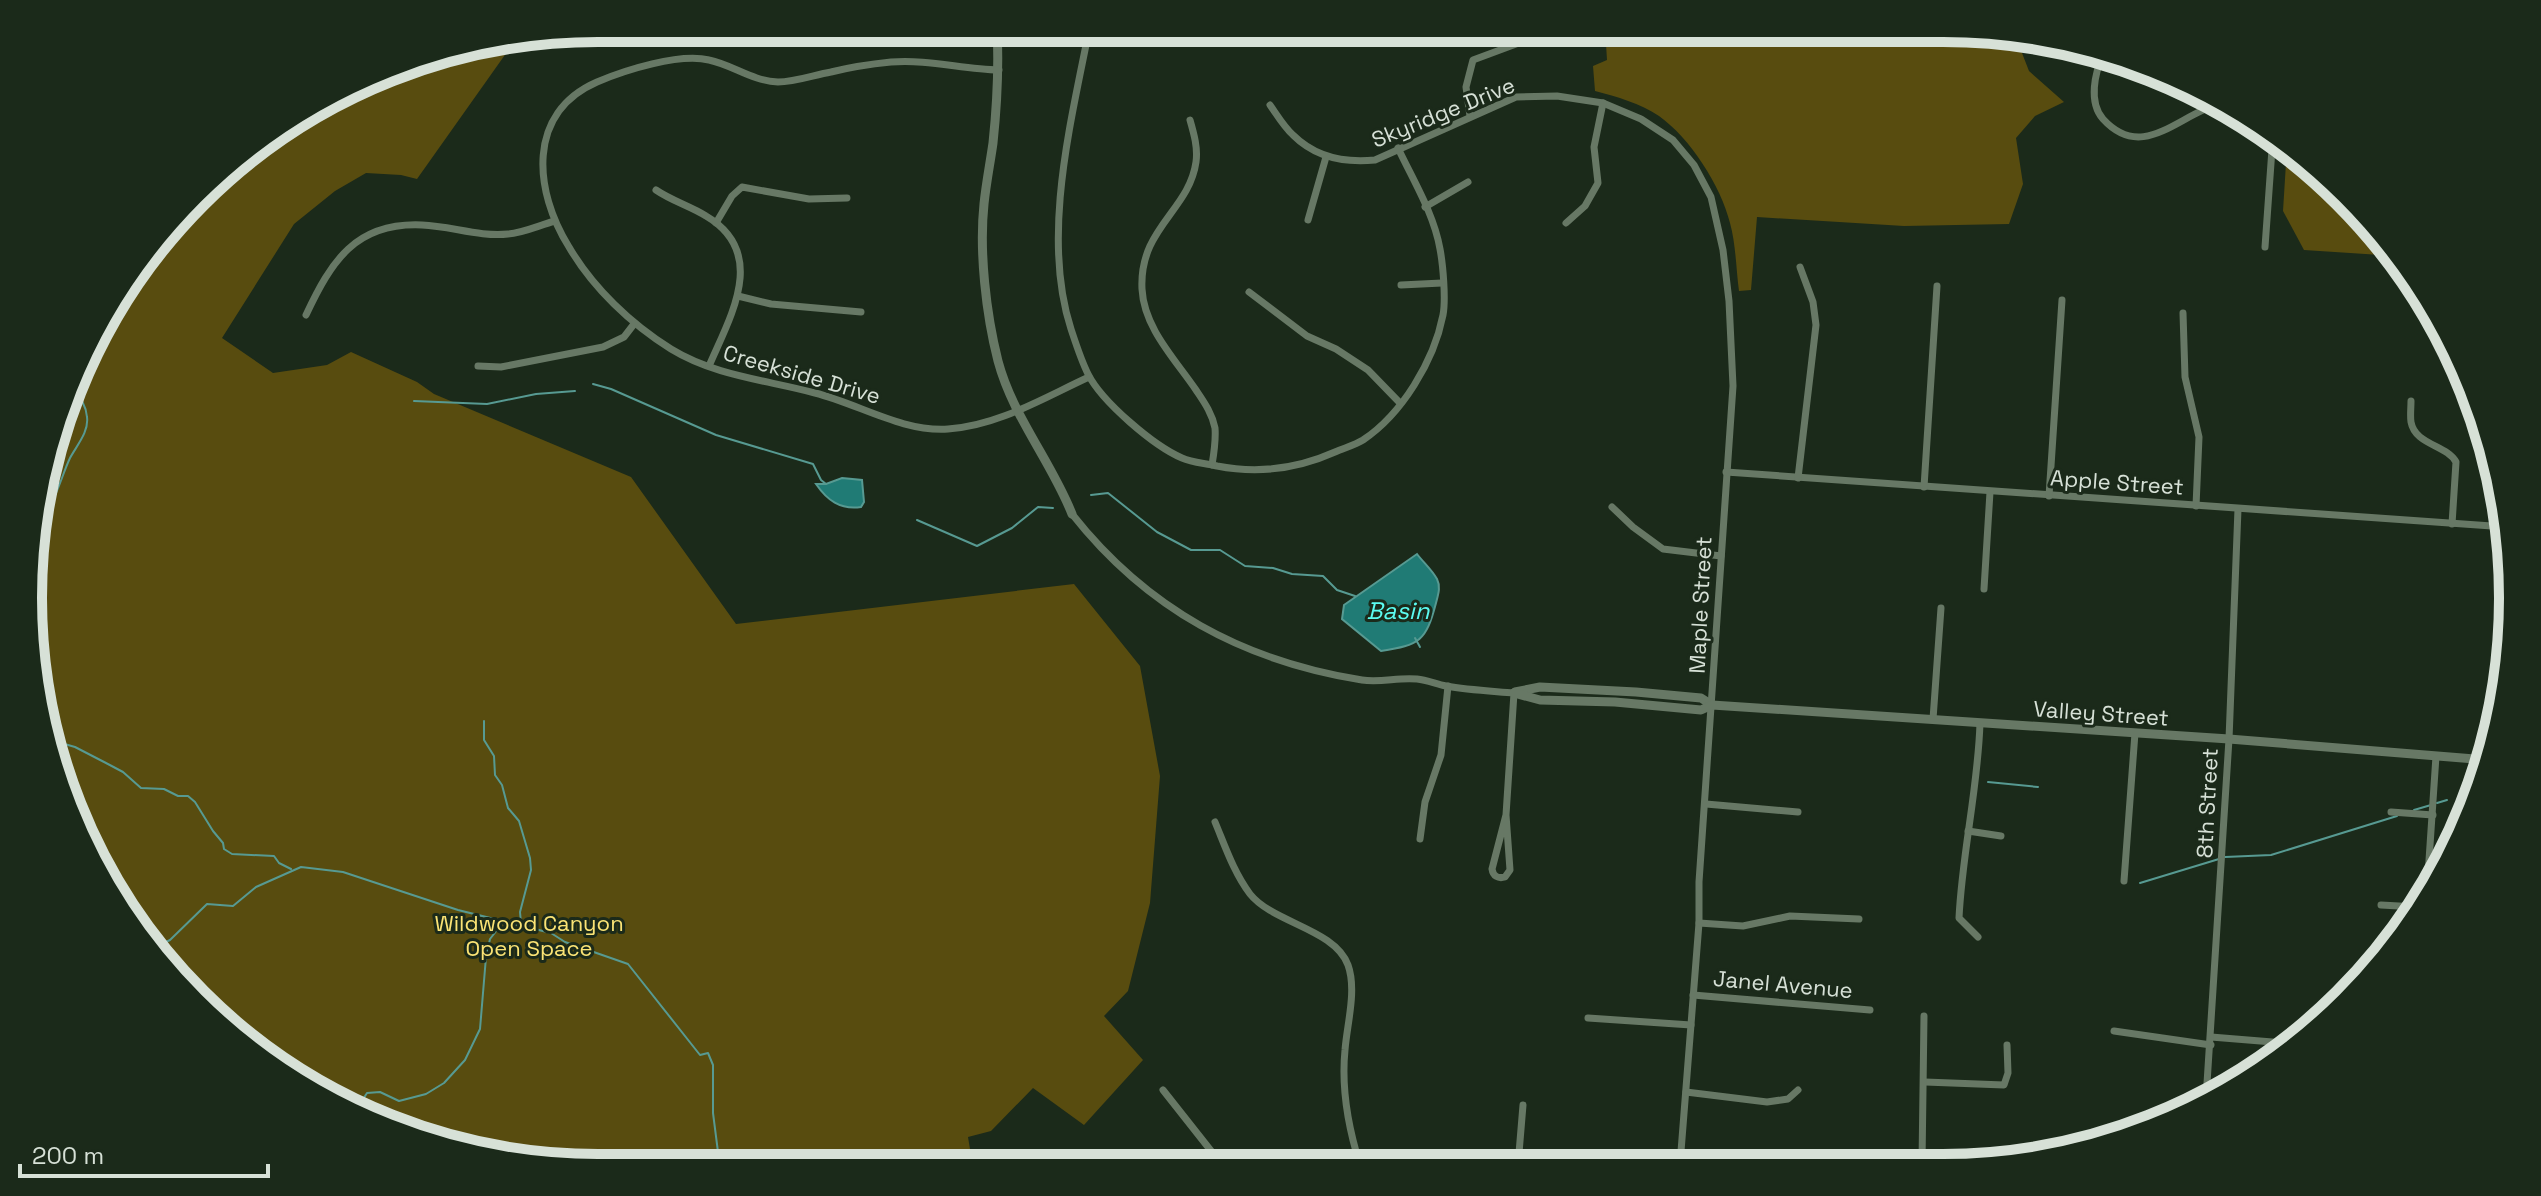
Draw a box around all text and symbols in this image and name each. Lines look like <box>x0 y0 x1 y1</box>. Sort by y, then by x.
street label: Skyridge Drive <box>1367 71 1519 153</box>
street label: Creekside Drive <box>720 338 884 410</box>
street label: Apple Street <box>2049 463 2185 501</box>
street label: Maple Street <box>1682 536 1718 674</box>
water label: Basin <box>1367 595 1431 626</box>
street label: Valley Street <box>2032 694 2170 732</box>
street label: 8th Street <box>2190 747 2224 859</box>
park label: Wildwood Canyon Open Space <box>434 909 624 962</box>
street label: Janel Avenue <box>1712 964 1854 1004</box>
scale bar <box>20 1128 268 1178</box>
text: 200 m <box>32 1140 104 1171</box>

